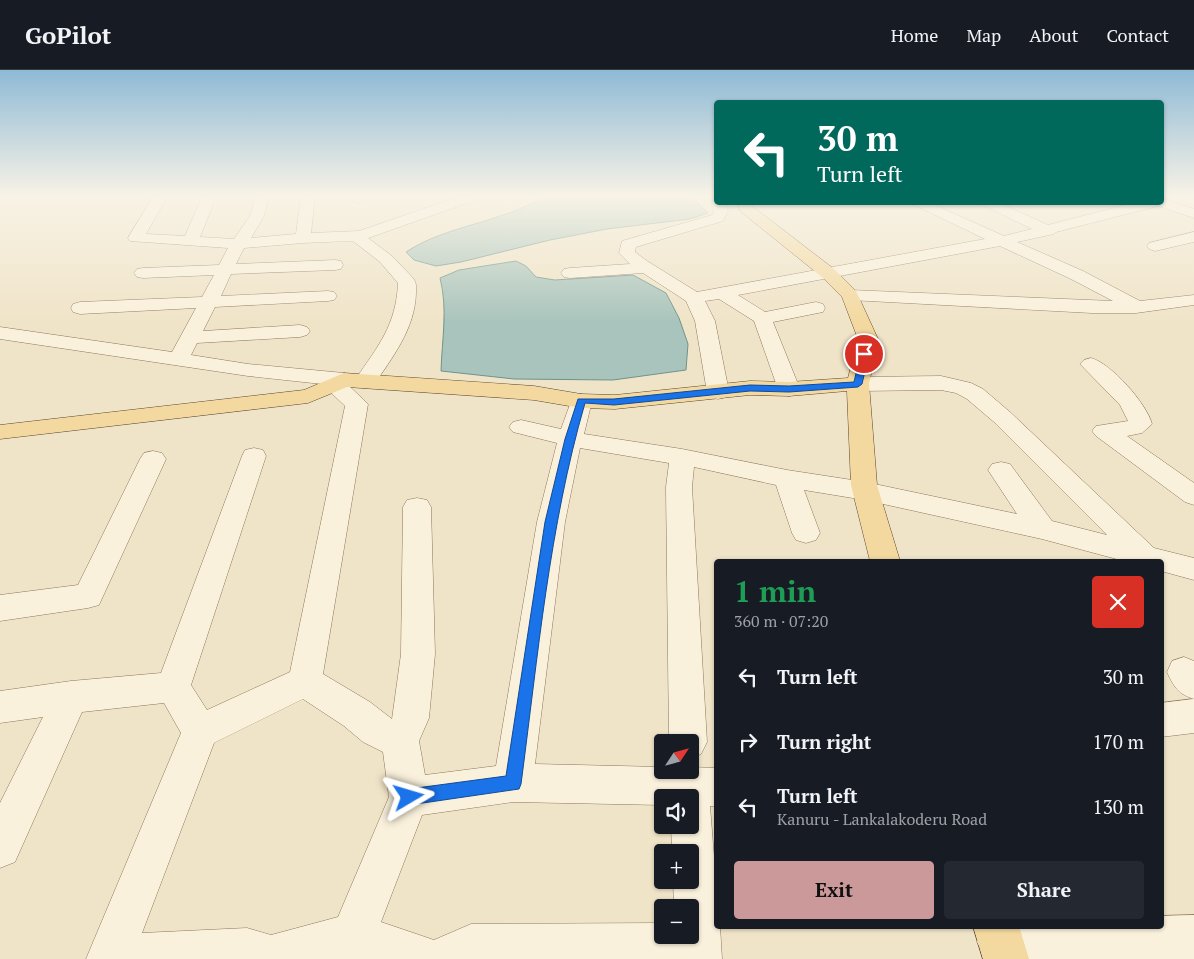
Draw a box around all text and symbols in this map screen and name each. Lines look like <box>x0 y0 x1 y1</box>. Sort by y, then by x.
text: GoPilot <box>25 19 111 51</box>
text: Home <box>891 23 938 47</box>
text: Map <box>966 23 1001 47</box>
text: About <box>1029 23 1078 47</box>
text: Contact <box>1106 23 1169 47</box>
text: 30 m <box>817 115 898 161</box>
icon: left <box>734 120 799 185</box>
text: Turn left <box>817 159 903 188</box>
pin <box>843 333 885 375</box>
icon: arrive <box>850 340 878 368</box>
text: 1 min <box>734 571 816 611</box>
button: close <box>1092 576 1144 628</box>
text: 360 m · 07:20 <box>734 610 828 632</box>
icon: left <box>734 663 762 691</box>
text: Turn left <box>777 664 858 689</box>
text: 30 m <box>1103 664 1144 689</box>
icon: right <box>734 728 762 756</box>
text: Turn right <box>777 729 871 754</box>
text: 170 m <box>1093 729 1144 754</box>
north arrow <box>654 734 699 779</box>
map controls <box>654 734 699 944</box>
position arrow <box>382 770 434 822</box>
text: Turn left <box>777 783 858 808</box>
button: sound <box>654 789 699 834</box>
icon: left <box>734 793 762 821</box>
text: 130 m <box>1093 794 1144 819</box>
text: Kanuru - Lankalakoderu Road <box>777 808 987 830</box>
button: + <box>654 844 699 889</box>
button: Exit <box>734 861 934 919</box>
button: Share <box>944 861 1144 919</box>
button: − <box>654 899 699 944</box>

